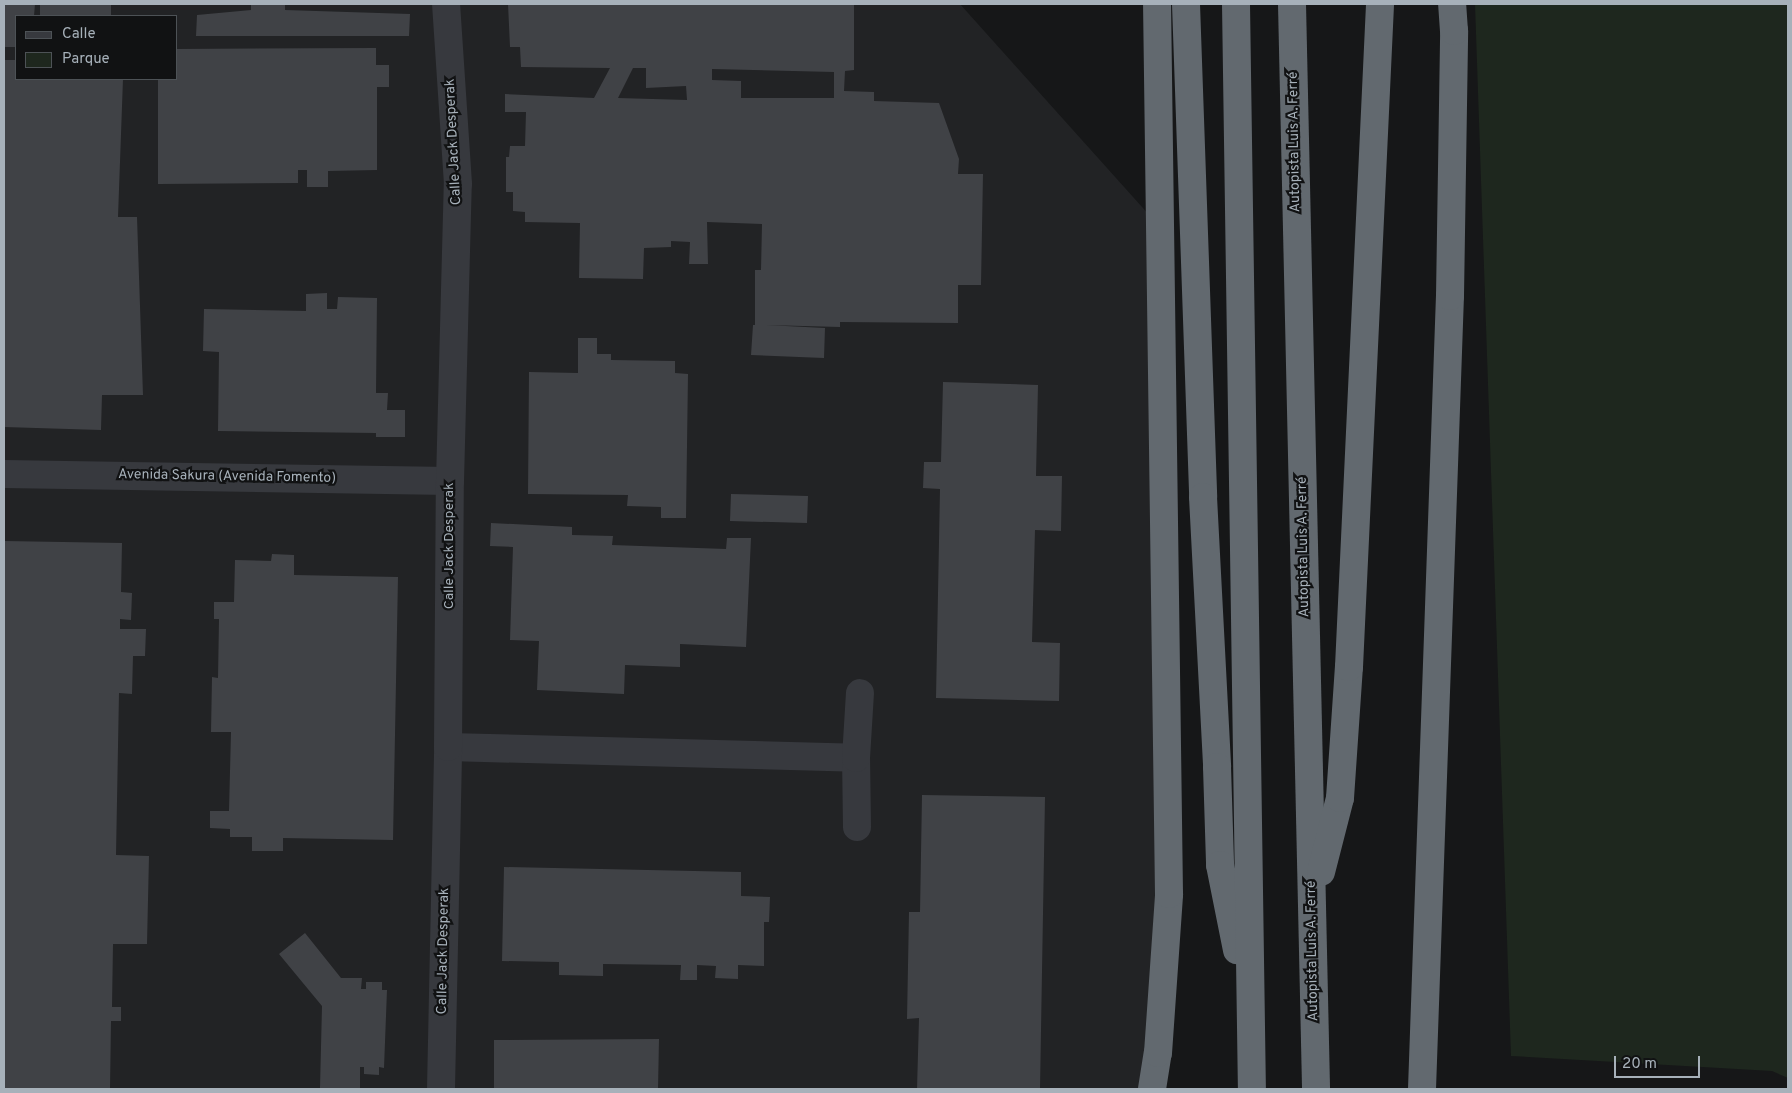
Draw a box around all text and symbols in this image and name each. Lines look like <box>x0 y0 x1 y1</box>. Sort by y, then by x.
legend <box>15 15 178 80</box>
text: Calle <box>62 25 96 44</box>
text: Parque <box>62 50 110 69</box>
street label: Autopista Luis A. Ferré <box>1285 71 1305 213</box>
street label: Calle Jack Desperak <box>442 78 466 206</box>
street label: Avenida Sakura (Avenida Fomento) <box>118 467 336 487</box>
street label: Autopista Luis A. Ferré <box>1294 476 1314 618</box>
street label: Calle Jack Desperak <box>442 483 458 609</box>
street label: Autopista Luis A. Ferré <box>1303 880 1323 1022</box>
street label: Calle Jack Desperak <box>434 888 454 1014</box>
scale bar <box>1617 1046 1703 1078</box>
text: 20 m <box>1622 1055 1657 1074</box>

